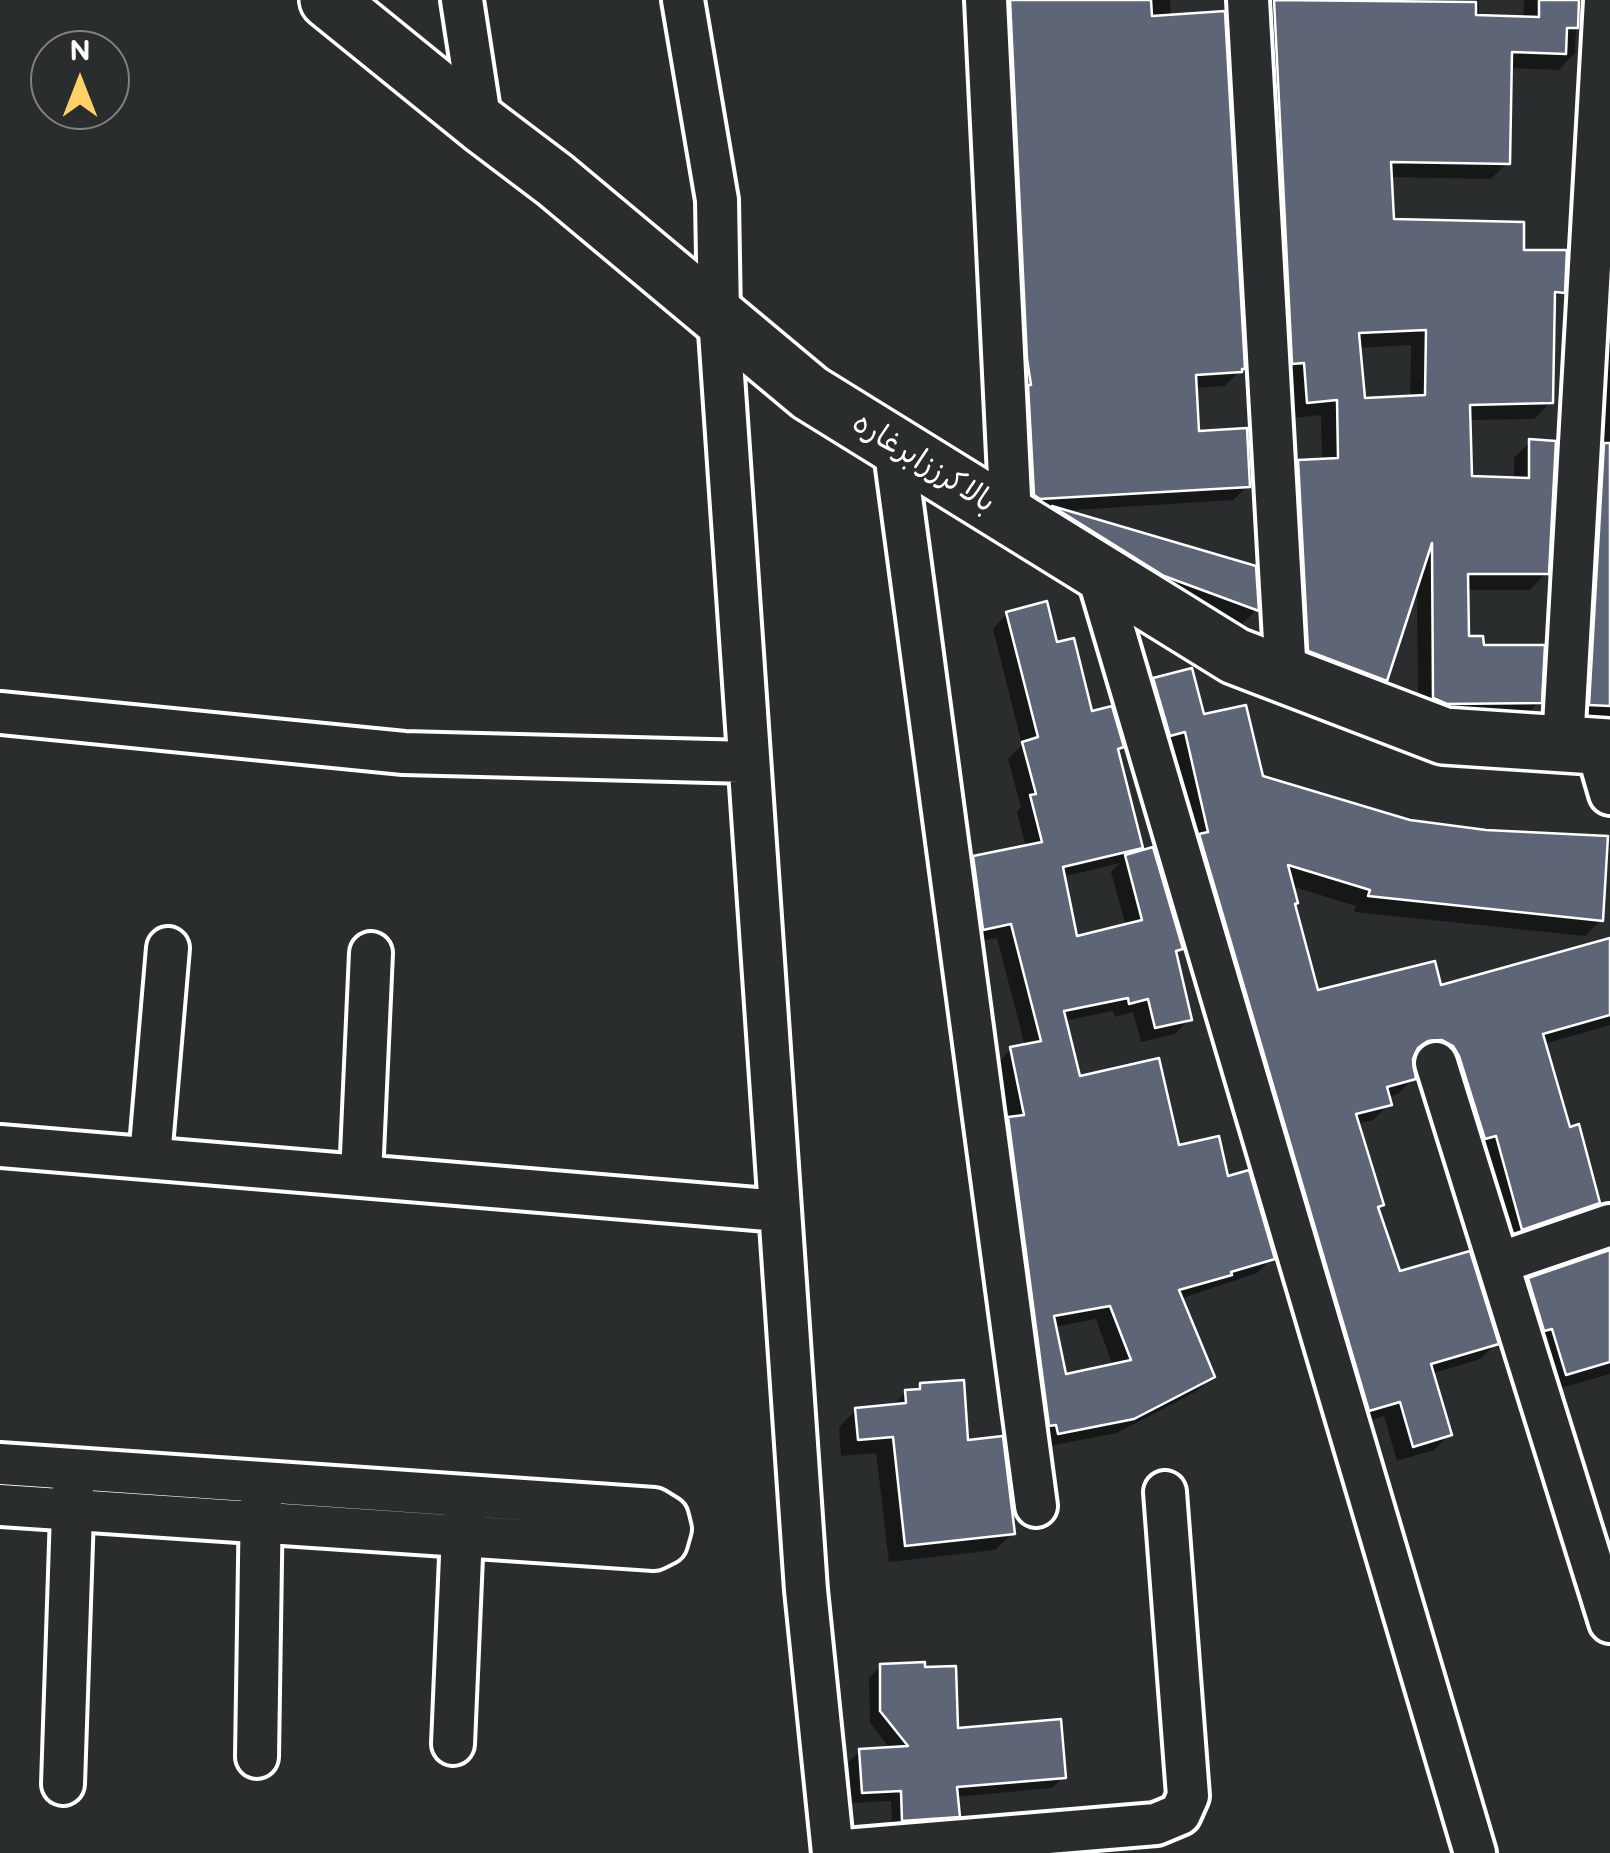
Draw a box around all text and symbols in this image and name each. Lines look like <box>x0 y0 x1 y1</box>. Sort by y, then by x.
north arrow <box>30 30 130 130</box>
text: N <box>69 35 91 68</box>
street label: بالاکرززابرغاره <box>845 406 1001 522</box>

